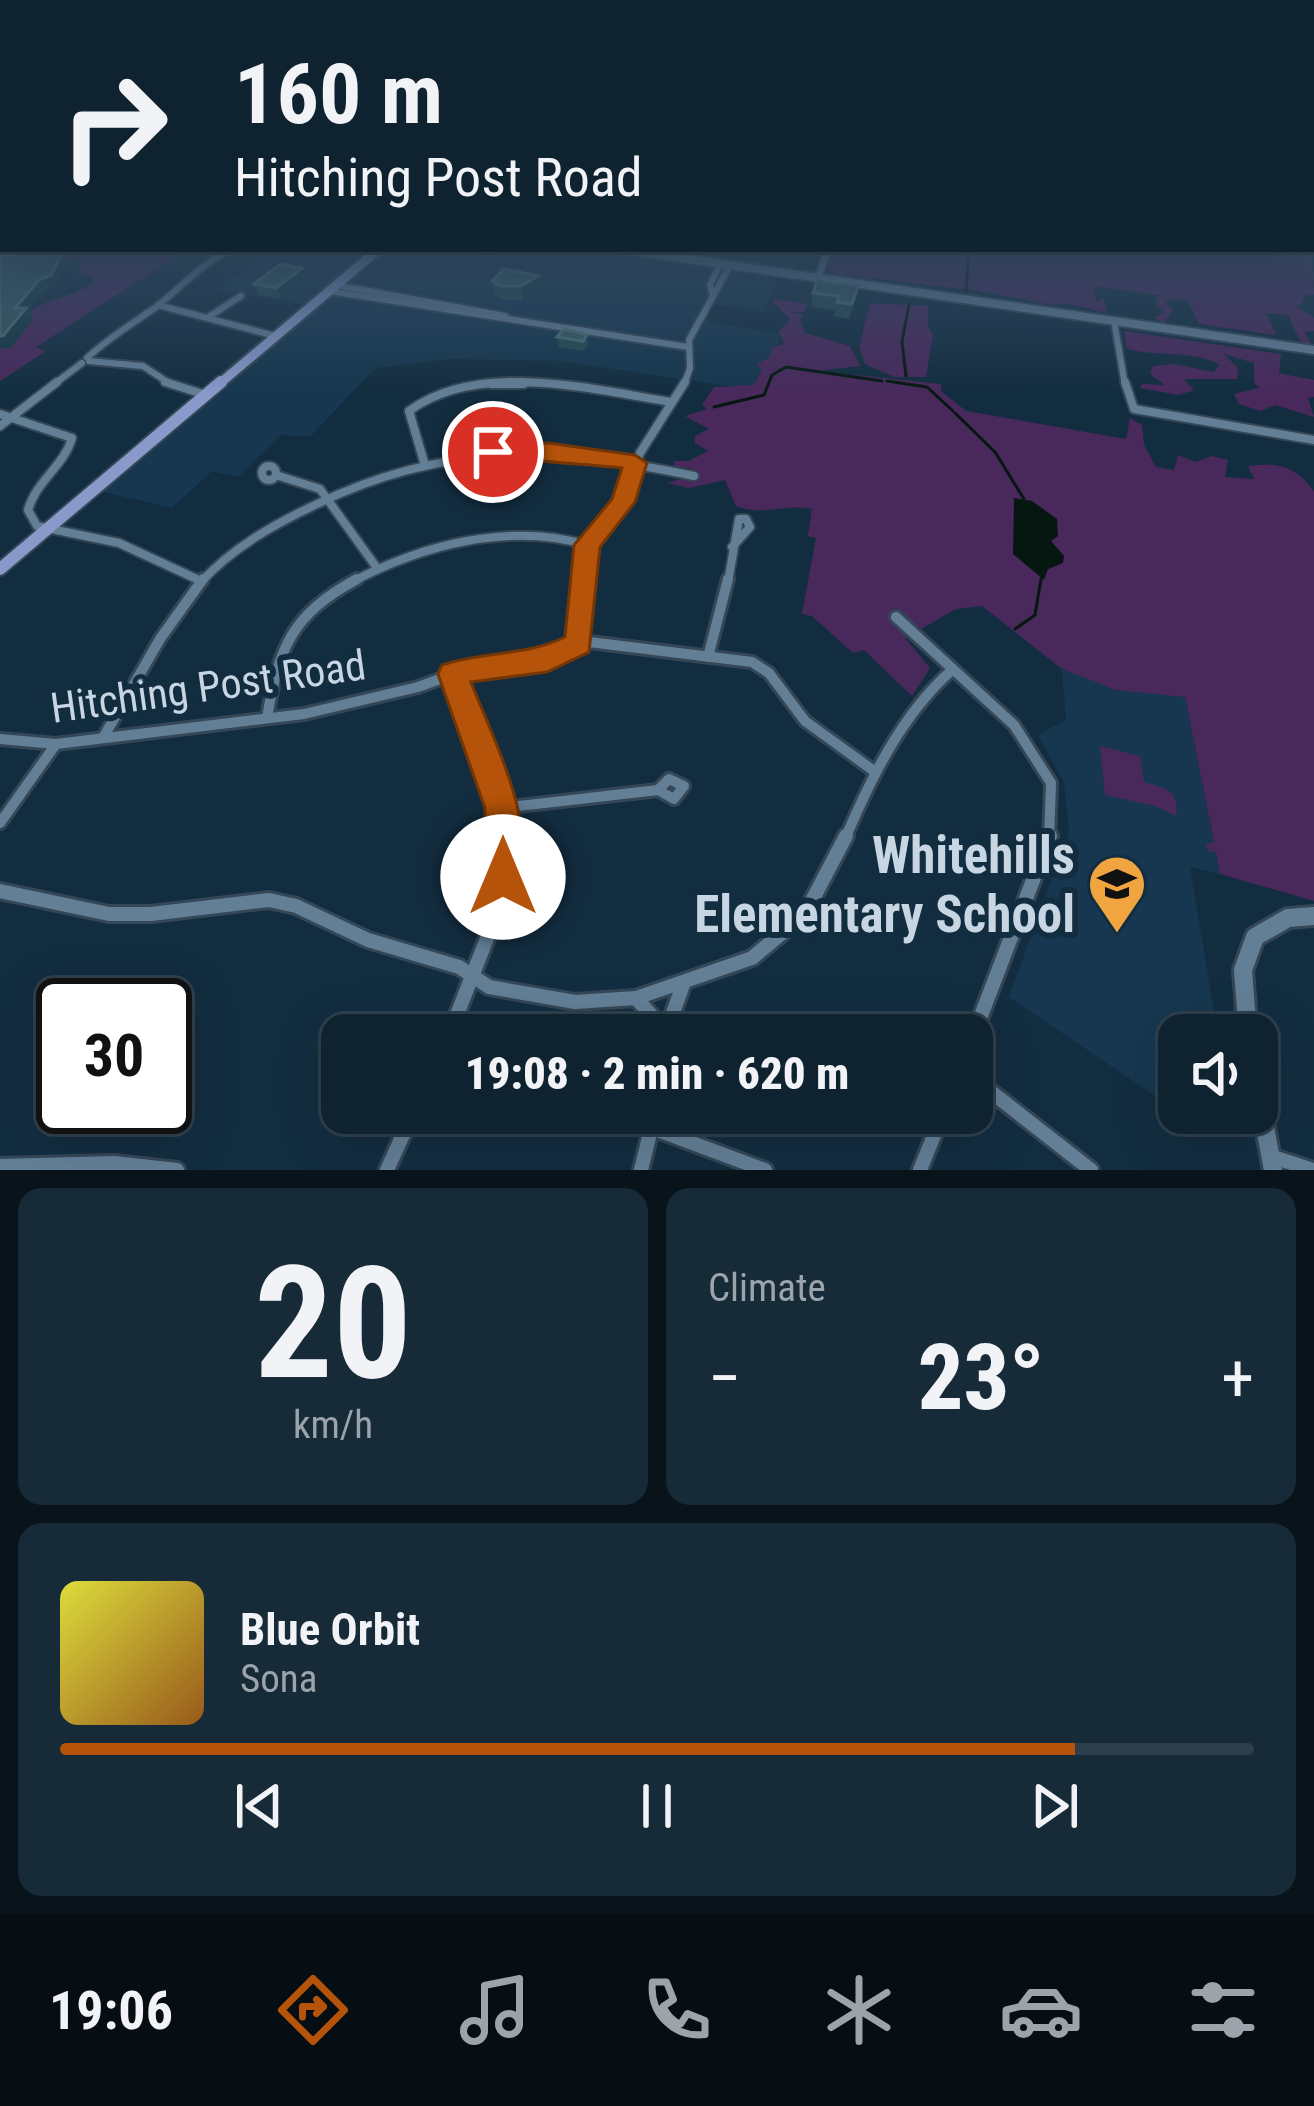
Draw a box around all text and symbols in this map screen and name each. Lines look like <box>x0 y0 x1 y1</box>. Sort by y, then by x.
text: 160 m <box>234 45 443 144</box>
icon: right <box>36 48 192 204</box>
text: Hitching Post Road <box>234 146 643 209</box>
pin <box>442 401 544 503</box>
icon: arrive <box>460 419 526 485</box>
street label: Hitching Post Road <box>47 640 369 733</box>
position arrow <box>440 814 566 940</box>
place label: Whitehills Elementary School <box>694 826 1075 944</box>
school or university icon: Whitehills Elementary School <box>1086 853 1148 935</box>
speed limit sign: 30 <box>36 978 192 1134</box>
map controls <box>1158 1014 1278 1134</box>
button: sound <box>1158 1014 1278 1134</box>
text: 19:08 · 2 min · 620 m <box>465 1047 849 1100</box>
text: 20 <box>254 1232 412 1415</box>
text: Climate <box>708 1265 826 1311</box>
text: 23° <box>918 1326 1045 1431</box>
text: − <box>708 1340 741 1417</box>
text: + <box>1221 1340 1254 1417</box>
text: km/h <box>293 1402 373 1448</box>
text: Blue Orbit <box>240 1603 420 1656</box>
text: Sona <box>240 1656 317 1702</box>
icon: previous <box>226 1773 292 1839</box>
icon: pause <box>624 1773 690 1839</box>
icon: next <box>1022 1773 1088 1839</box>
icon: directions <box>271 1968 355 2052</box>
icon: music <box>453 1968 537 2052</box>
icon: phone <box>635 1968 719 2052</box>
icon: climate <box>817 1968 901 2052</box>
icon: car <box>999 1968 1083 2052</box>
icon: filters <box>1181 1968 1265 2052</box>
text: 19:06 <box>49 1979 173 2042</box>

